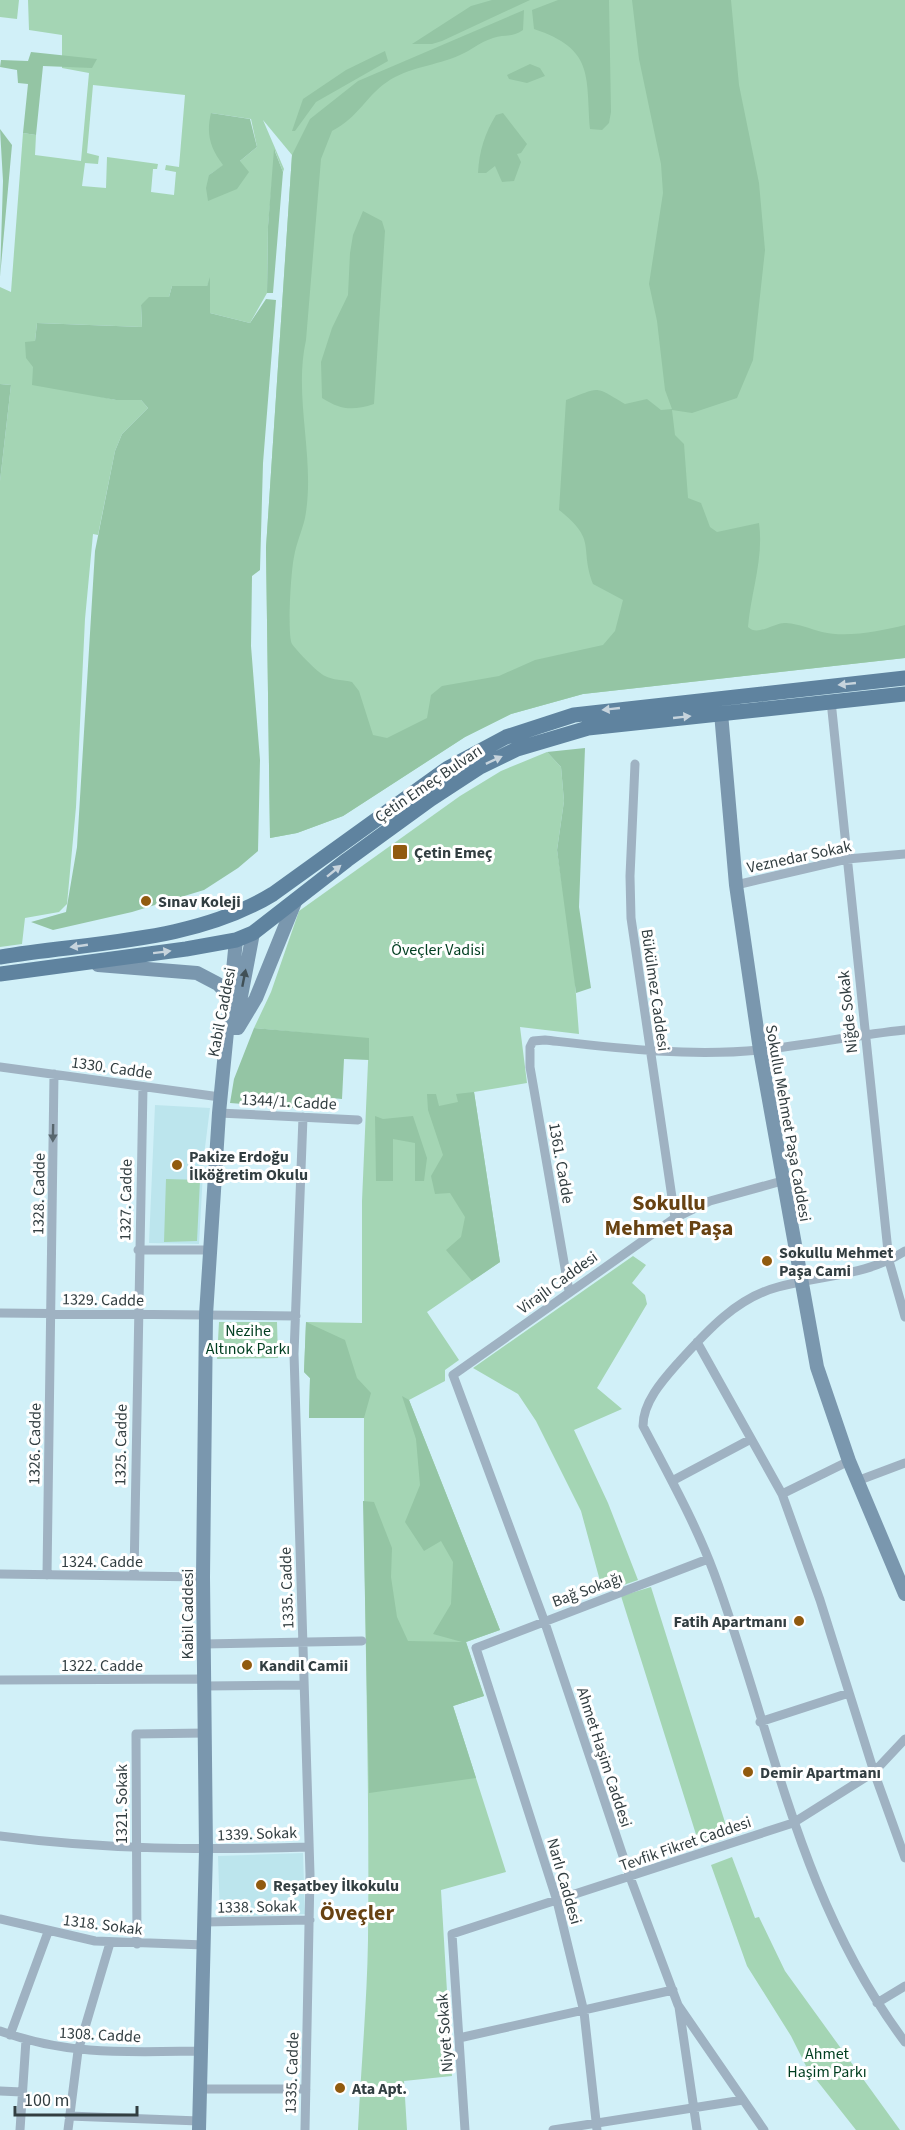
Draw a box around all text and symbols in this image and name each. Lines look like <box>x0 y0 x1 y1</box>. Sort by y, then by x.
one-way arrow <box>837 679 856 689</box>
one-way arrow <box>602 704 621 714</box>
one-way arrow <box>673 712 692 722</box>
street label: Çetin Emeç Bulvarı <box>370 740 487 828</box>
one-way arrow <box>485 756 502 765</box>
street label: Veznedar Sokak <box>745 835 853 879</box>
place label: Çetin Emeç <box>414 842 493 864</box>
marker: Çetin Emeç <box>391 843 409 861</box>
one-way arrow <box>326 865 341 878</box>
place label: Sınav Koleji <box>158 891 241 913</box>
marker: Sınav Koleji <box>139 894 153 908</box>
street label: Bükülmez Caddesi <box>636 928 674 1053</box>
park label: Öveçler Vadisi <box>391 939 485 961</box>
one-way arrow <box>69 941 88 950</box>
one-way arrow <box>153 947 172 957</box>
street label: Kabil Caddesi <box>203 965 241 1059</box>
one-way arrow <box>240 968 249 987</box>
street label: Niğde Sokak <box>833 969 863 1054</box>
street label: Sokullu Mehmet Paşa Caddesi <box>760 1023 816 1223</box>
street label: 1330. Cadde <box>70 1051 154 1085</box>
street label: 1344/1. Cadde <box>241 1089 337 1115</box>
street label: 1361. Cadde <box>543 1121 579 1205</box>
one-way arrow <box>48 1123 58 1142</box>
place label: Pakize Erdoğu İlköğretim Okulu <box>189 1146 308 1186</box>
street label: 1328. Cadde <box>27 1153 51 1235</box>
marker: Pakize Erdoğu İlköğretim Okulu <box>170 1158 184 1172</box>
street label: 1327. Cadde <box>114 1159 138 1241</box>
district label: Sokullu Mehmet Paşa <box>605 1187 733 1244</box>
place label: Sokullu Mehmet Paşa Cami <box>779 1242 893 1282</box>
street label: Virajlı Caddesi <box>513 1246 602 1319</box>
marker: Sokullu Mehmet Paşa Cami <box>760 1254 774 1268</box>
street label: 1329. Cadde <box>62 1288 144 1312</box>
park label: Nezihe Altınok Parkı <box>206 1320 290 1360</box>
street label: 1326. Cadde <box>23 1403 47 1485</box>
street label: 1325. Cadde <box>109 1404 133 1486</box>
street label: 1335. Cadde <box>275 1547 299 1629</box>
street label: 1324. Cadde <box>61 1551 143 1573</box>
street label: Bağ Sokağı <box>549 1567 626 1613</box>
street label: Kabil Caddesi <box>177 1569 199 1659</box>
place label: Fatih Apartmanı <box>673 1611 787 1633</box>
marker: Fatih Apartmanı <box>792 1614 806 1628</box>
street label: 1322. Cadde <box>61 1655 143 1677</box>
place label: Kandil Camii <box>259 1655 348 1677</box>
marker: Kandil Camii <box>240 1658 254 1672</box>
street label: Ahmet Haşim Caddesi <box>571 1684 637 1830</box>
place label: Demir Apartmanı <box>760 1762 881 1784</box>
street label: 1321. Sokak <box>111 1764 133 1844</box>
marker: Demir Apartmanı <box>741 1765 755 1779</box>
street label: Tevfik Fikret Caddesi <box>617 1811 754 1877</box>
street label: 1339. Sokak <box>217 1822 297 1846</box>
street label: Narlı Caddesi <box>541 1836 587 1927</box>
place label: Reşatbey İlkokulu <box>273 1875 399 1897</box>
marker: Reşatbey İlkokulu <box>254 1878 268 1892</box>
street label: 1338. Sokak <box>217 1895 297 1919</box>
district label: Öveçler <box>320 1897 394 1929</box>
street label: 1318. Sokak <box>62 1909 144 1941</box>
street label: Niyet Sokak <box>431 1993 459 2073</box>
street label: 1308. Cadde <box>58 2022 141 2048</box>
street label: 1335. Cadde <box>280 2032 304 2114</box>
park label: Ahmet Haşim Parkı <box>787 2043 867 2083</box>
place label: Ata Apt. <box>351 2078 407 2100</box>
scale bar <box>15 2079 136 2117</box>
marker: Ata Apt. <box>333 2081 347 2095</box>
text: 100 m <box>24 2088 69 2113</box>

